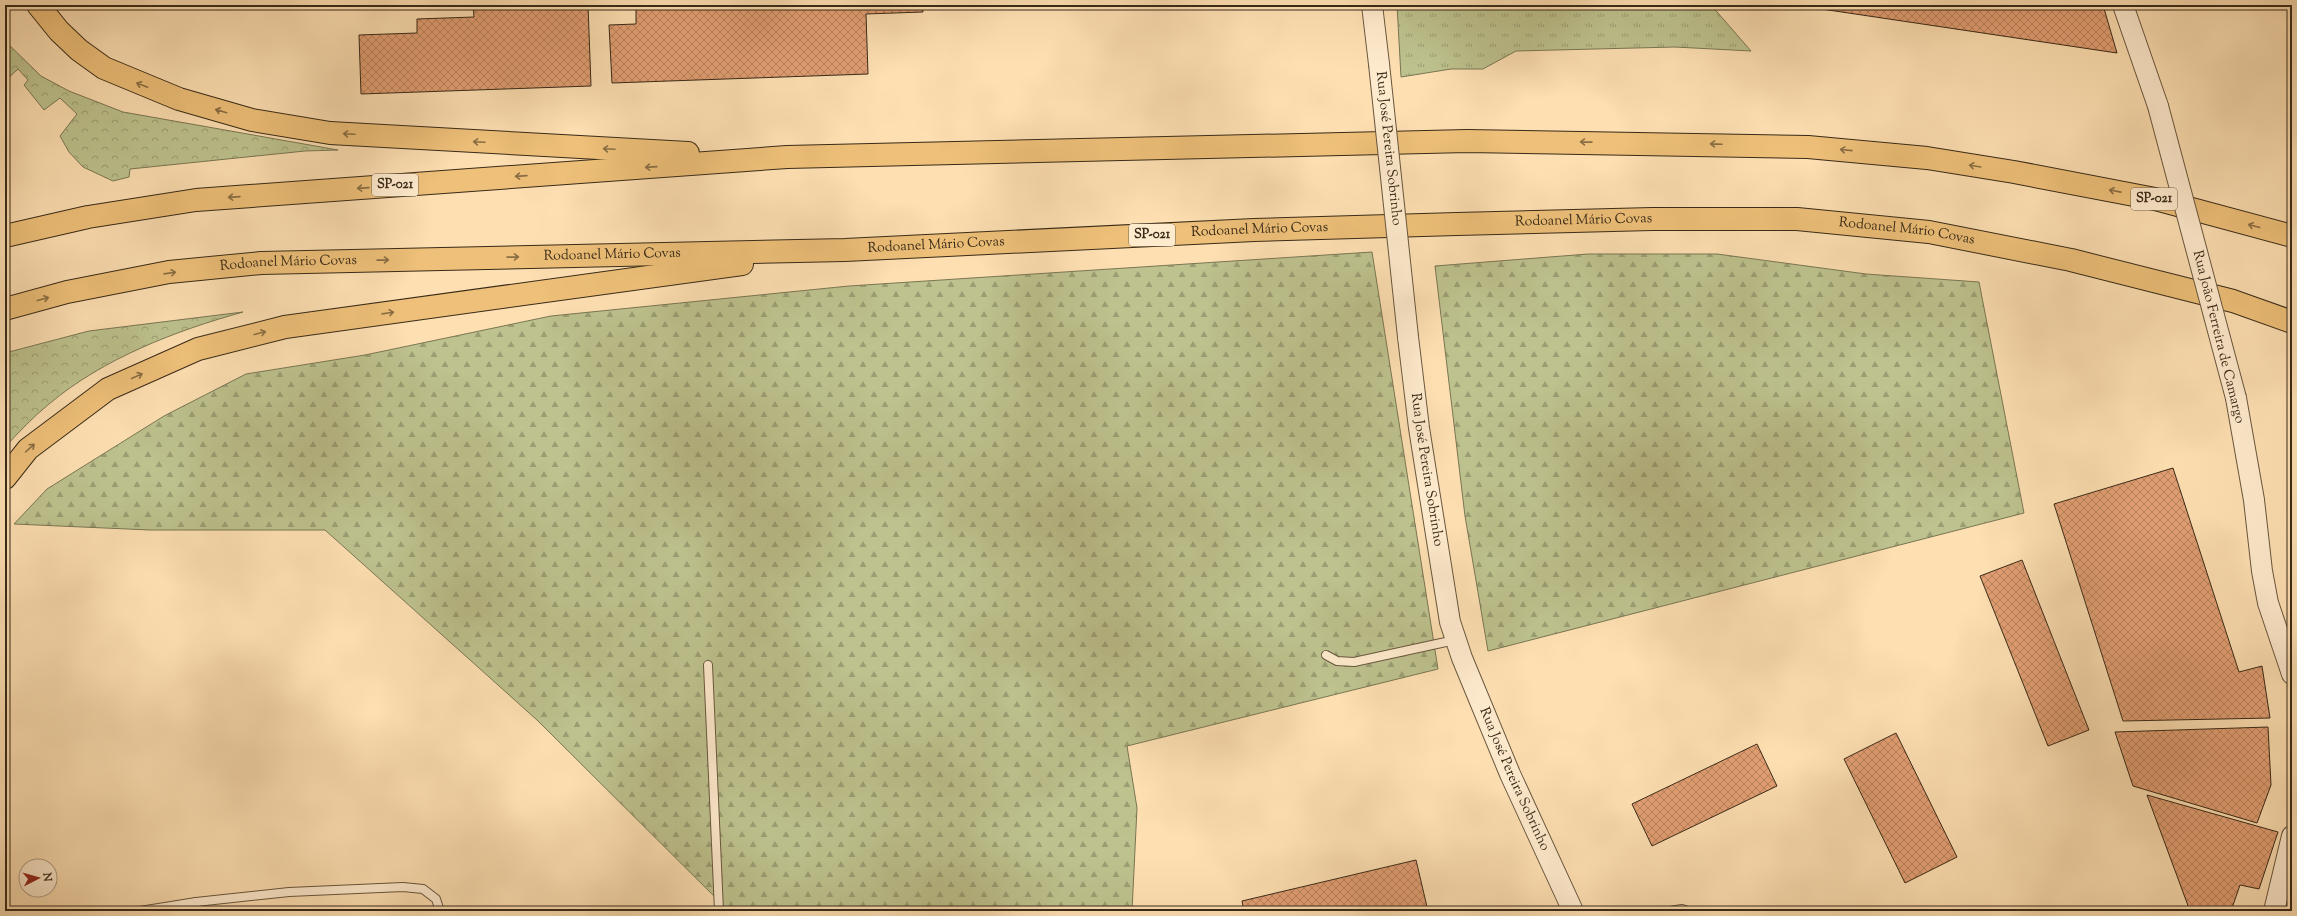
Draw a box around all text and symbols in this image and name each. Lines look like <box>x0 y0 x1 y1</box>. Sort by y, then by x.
street label: Rua José Pereira Sobrinho <box>1370 70 1406 227</box>
one-way arrow <box>137 81 149 88</box>
one-way arrow <box>215 107 228 114</box>
one-way arrow <box>343 130 356 138</box>
one-way arrow <box>473 138 486 145</box>
one-way arrow <box>1580 138 1593 146</box>
one-way arrow <box>1710 140 1723 148</box>
one-way arrow <box>603 145 616 153</box>
one-way arrow <box>1840 147 1853 154</box>
one-way arrow <box>1969 162 1982 170</box>
one-way arrow <box>645 164 658 171</box>
one-way arrow <box>515 173 528 180</box>
road number: SP-021 <box>372 174 418 196</box>
one-way arrow <box>357 184 370 191</box>
one-way arrow <box>2108 187 2121 195</box>
road number: SP-021 <box>2131 188 2177 210</box>
one-way arrow <box>228 193 241 200</box>
street label: Rodoanel Mário Covas <box>1515 209 1652 233</box>
street label: Rodoanel Mário Covas <box>1838 213 1977 251</box>
street label: Rodoanel Mário Covas <box>1191 218 1329 243</box>
one-way arrow <box>2248 222 2261 229</box>
road number: SP-021 <box>1129 224 1175 246</box>
street label: Rodoanel Mário Covas <box>867 232 1005 259</box>
street label: Rodoanel Mário Covas <box>543 244 681 267</box>
street label: Rua João Ferreira de Camargo <box>2187 248 2249 426</box>
street label: Rodoanel Mário Covas <box>219 251 357 277</box>
one-way arrow <box>506 253 519 261</box>
one-way arrow <box>376 256 389 264</box>
one-way arrow <box>163 269 176 277</box>
one-way arrow <box>36 295 49 302</box>
one-way arrow <box>381 309 394 317</box>
one-way arrow <box>253 329 266 337</box>
one-way arrow <box>131 372 143 379</box>
street label: Rua José Pereira Sobrinho <box>1405 392 1448 548</box>
one-way arrow <box>25 444 35 453</box>
street label: Rua José Pereira Sobrinho <box>1474 704 1554 855</box>
north arrow <box>18 858 58 898</box>
text: N <box>38 871 55 882</box>

